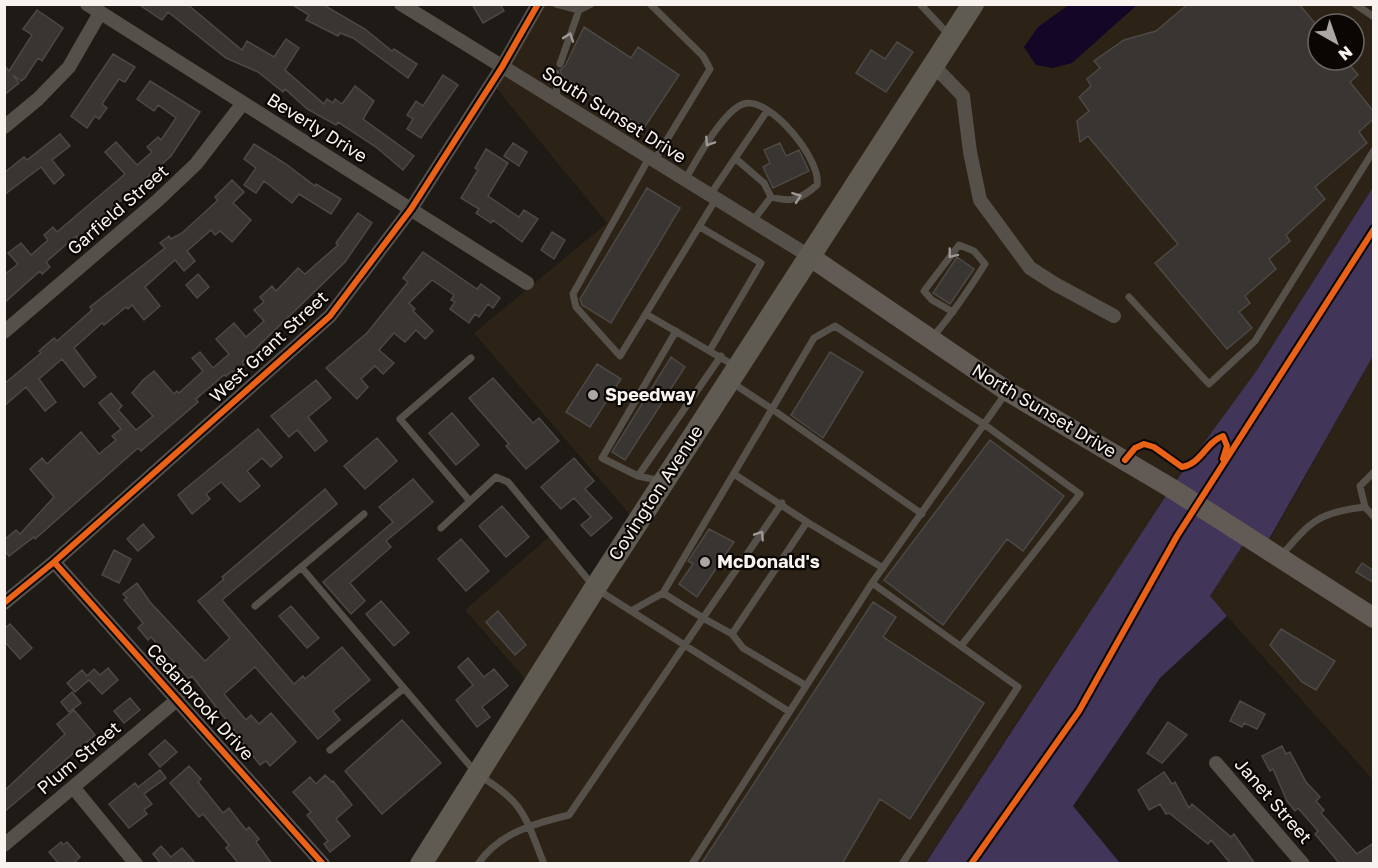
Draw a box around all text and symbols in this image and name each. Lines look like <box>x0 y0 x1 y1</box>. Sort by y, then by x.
north arrow <box>1306 12 1366 72</box>
one-way arrow <box>562 32 575 43</box>
text: N <box>1335 42 1357 65</box>
street label: South Sunset Drive <box>538 61 691 167</box>
street label: Beverly Drive <box>263 88 372 167</box>
one-way arrow <box>706 135 717 146</box>
street label: Garfield Street <box>62 159 172 259</box>
one-way arrow <box>791 192 801 205</box>
one-way arrow <box>948 248 959 259</box>
street label: West Grant Street <box>205 286 332 407</box>
street label: North Sunset Drive <box>968 358 1121 462</box>
place label: Speedway <box>605 383 696 405</box>
marker: Speedway <box>586 388 600 402</box>
street label: Covington Avenue <box>603 421 707 564</box>
one-way arrow <box>752 531 763 542</box>
place label: McDonald's <box>717 550 820 572</box>
marker: McDonald's <box>698 555 712 569</box>
street label: Cedarbrook Drive <box>142 638 259 764</box>
street label: Plum Street <box>32 716 125 798</box>
street label: Janet Street <box>1230 753 1317 848</box>

